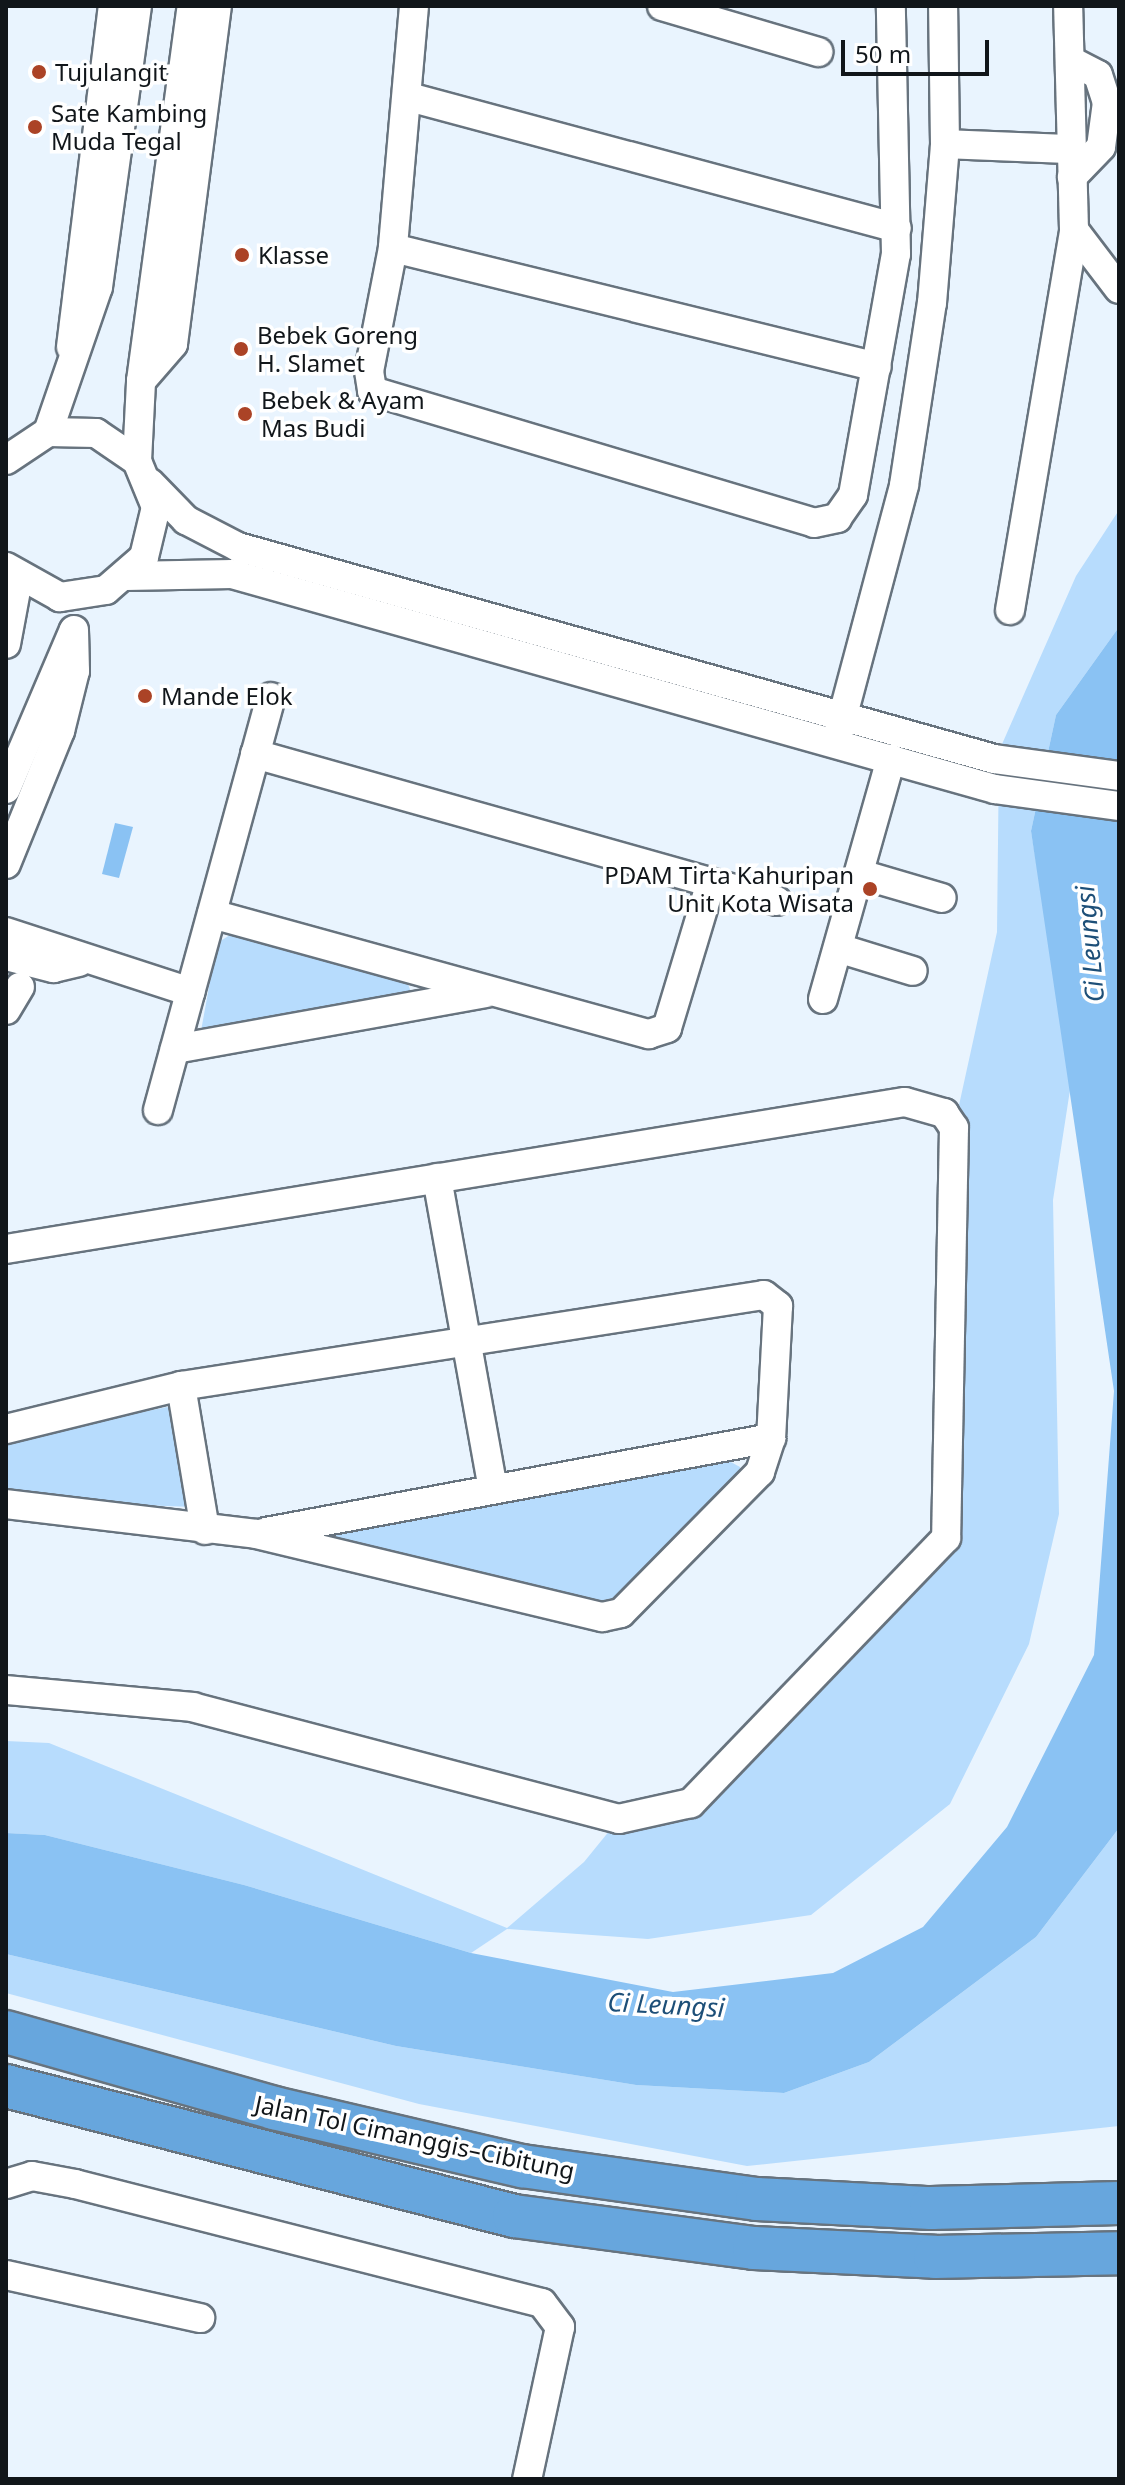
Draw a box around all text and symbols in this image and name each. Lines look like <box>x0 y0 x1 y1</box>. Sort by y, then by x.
scale bar <box>845 24 993 74</box>
text: 50 m <box>855 37 911 70</box>
place label: Tujulangit <box>55 58 167 86</box>
marker: Tujulangit <box>30 63 48 81</box>
place label: Sate Kambing Muda Tegal <box>51 99 207 155</box>
marker: Sate Kambing Muda Tegal <box>26 118 44 136</box>
place label: Klasse <box>258 241 329 269</box>
marker: Klasse <box>233 246 251 264</box>
place label: Bebek Goreng H. Slamet <box>257 321 418 377</box>
marker: Bebek Goreng H. Slamet <box>232 340 250 358</box>
place label: Bebek & Ayam Mas Budi <box>261 386 425 442</box>
marker: Bebek & Ayam Mas Budi <box>236 405 254 423</box>
place label: Mande Elok <box>161 682 292 710</box>
marker: Mande Elok <box>136 687 154 705</box>
place label: PDAM Tirta Kahuripan Unit Kota Wisata <box>604 861 854 917</box>
marker: PDAM Tirta Kahuripan Unit Kota Wisata <box>861 880 879 898</box>
water label: Ci Leungsi <box>1069 884 1111 1004</box>
water label: Ci Leungsi <box>607 1986 725 2024</box>
street label: Jalan Tol Cimanggis–Cibitung <box>253 2089 577 2185</box>

